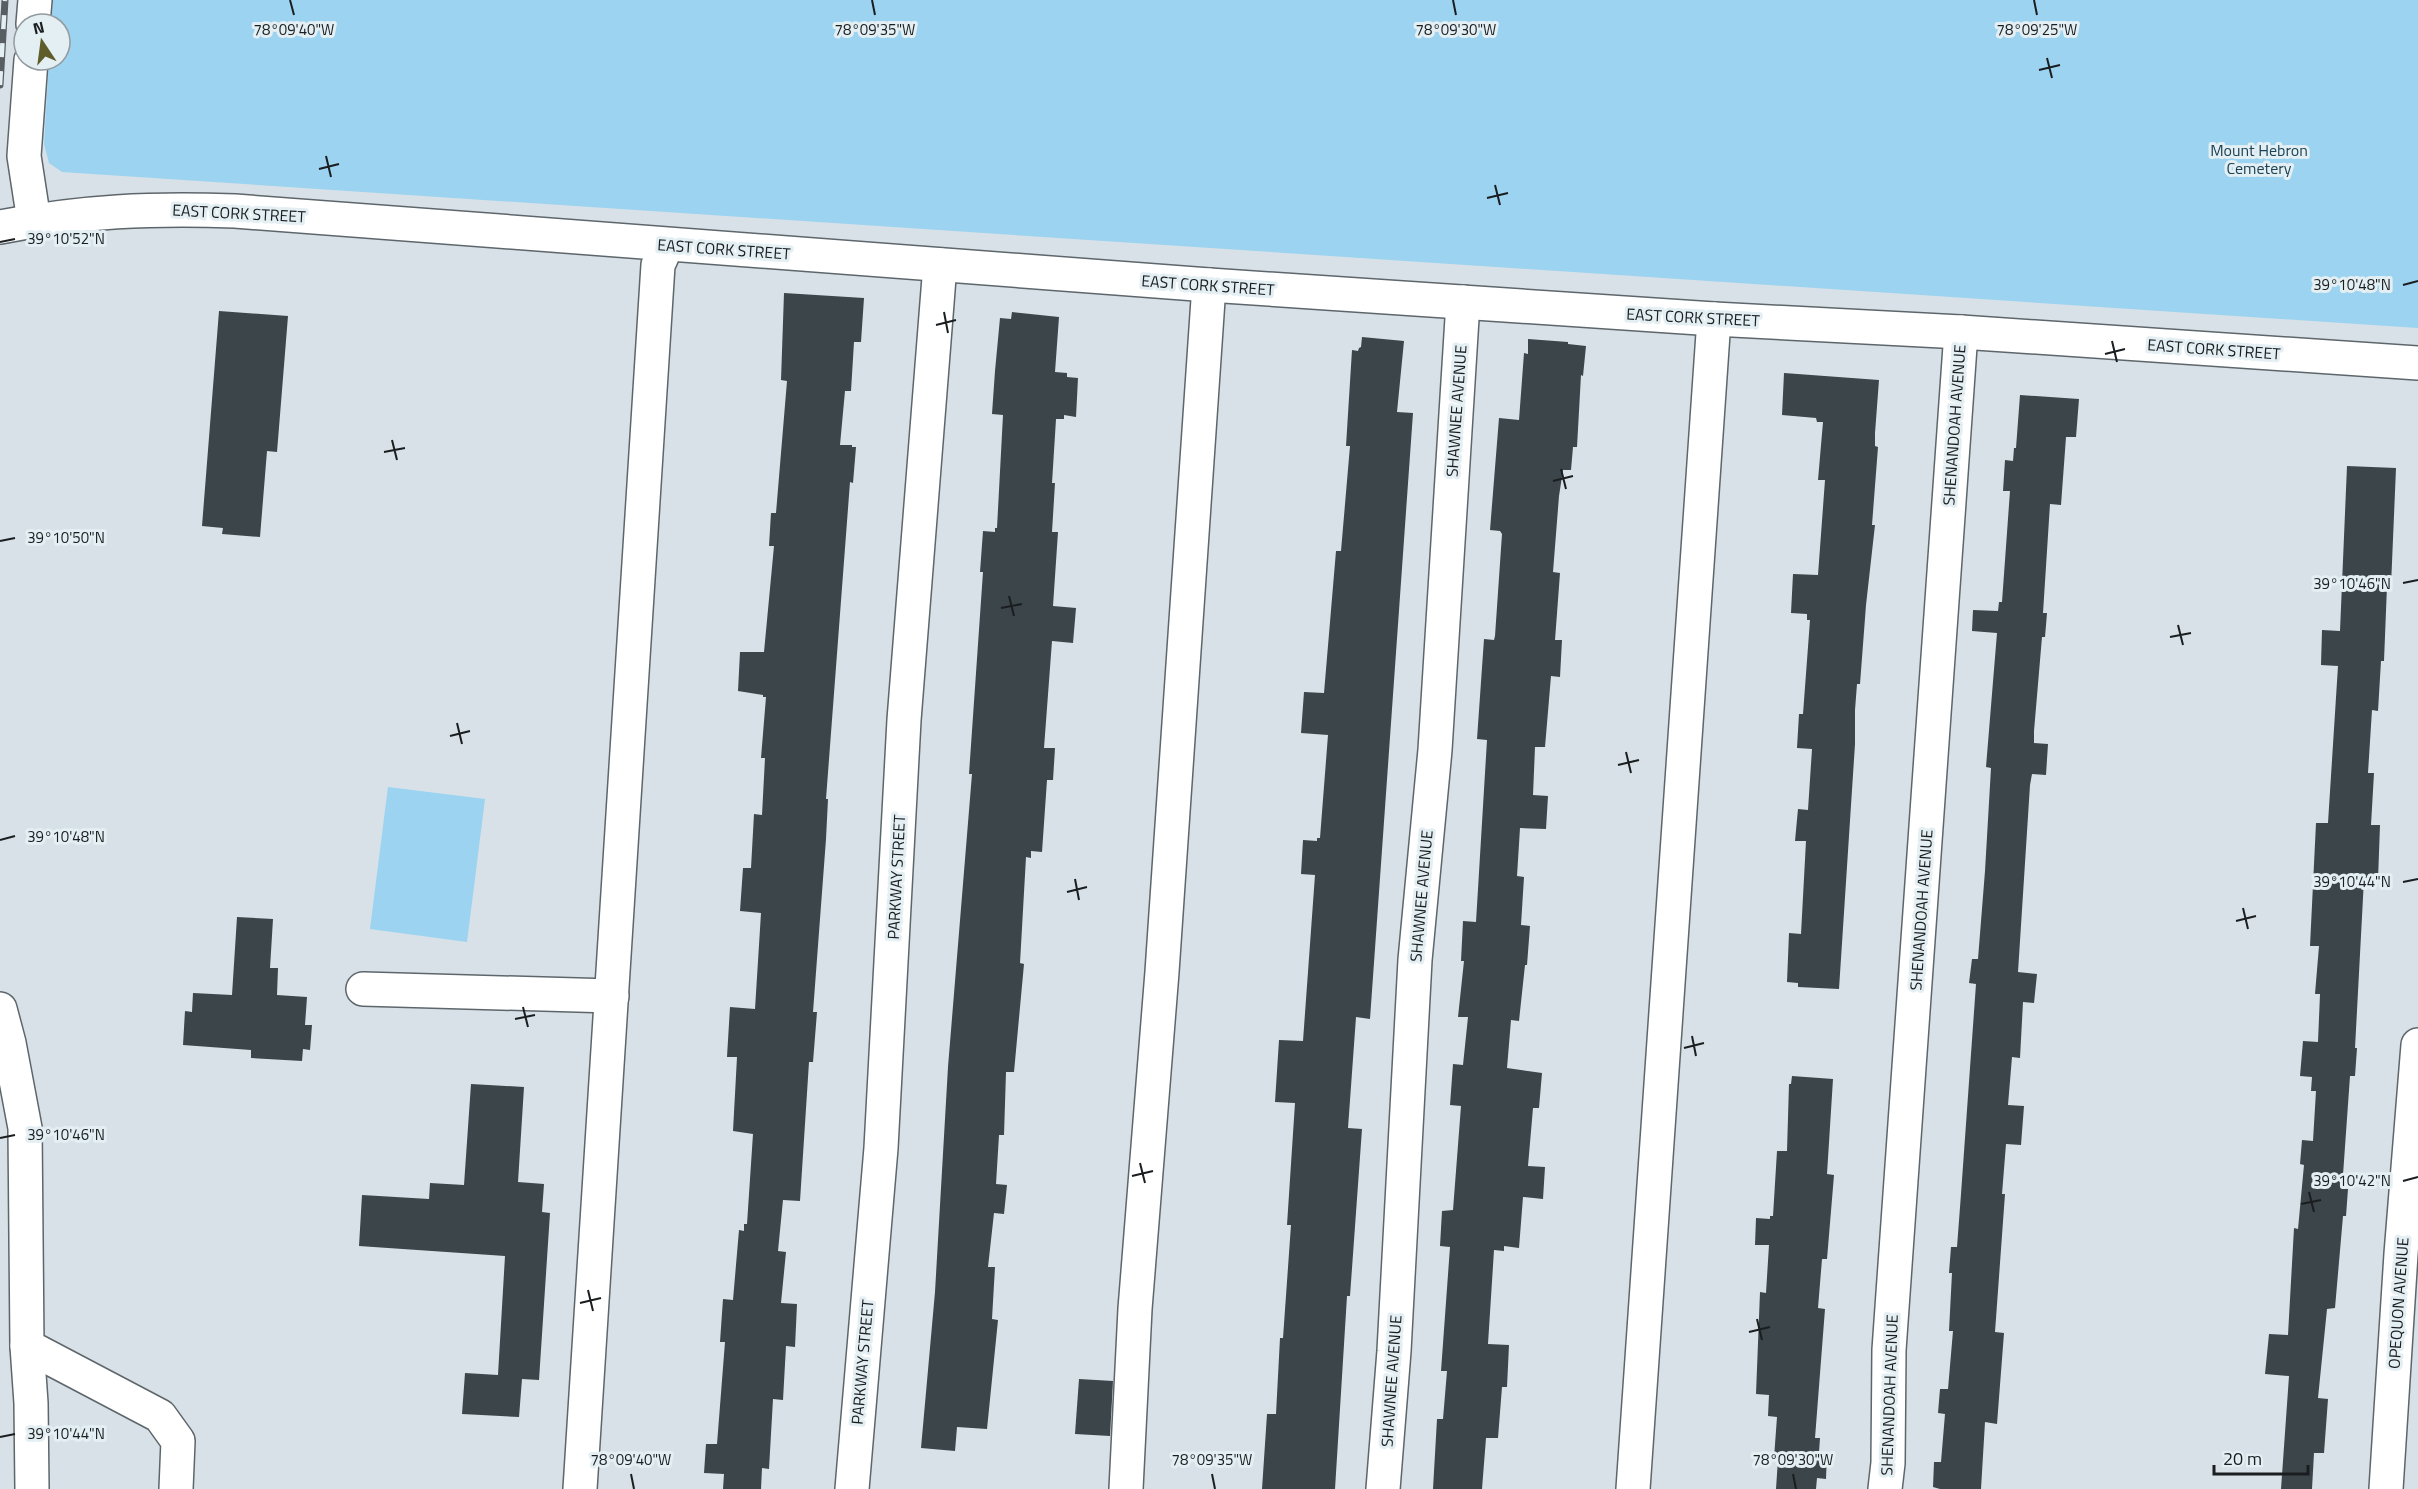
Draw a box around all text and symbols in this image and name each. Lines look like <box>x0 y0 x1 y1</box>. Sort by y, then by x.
north arrow <box>12 12 72 72</box>
text: N <box>31 14 47 40</box>
text: 78°09'40"W <box>254 18 334 41</box>
text: 78°09'35"W <box>835 18 915 41</box>
text: 78°09'30"W <box>1416 18 1496 41</box>
text: 78°09'25"W <box>1997 18 2077 41</box>
park label: Mount Hebron Cemetery <box>2210 138 2308 180</box>
street label: EAST CORK STREET <box>172 198 307 229</box>
text: 39°10'52"N <box>27 227 105 250</box>
street label: EAST CORK STREET <box>657 232 792 266</box>
street label: EAST CORK STREET <box>1141 268 1276 302</box>
text: 39°10'48"N <box>2313 273 2391 296</box>
street label: EAST CORK STREET <box>1626 302 1761 333</box>
street label: EAST CORK STREET <box>2147 332 2282 366</box>
street label: SHAWNEE AVENUE <box>1439 344 1473 478</box>
street label: SHENANDOAH AVENUE <box>1936 344 1972 506</box>
text: 39°10'50"N <box>27 526 105 549</box>
text: 39°10'46"N <box>2313 572 2391 595</box>
street label: PARKWAY STREET <box>881 813 911 940</box>
text: 39°10'48"N <box>27 825 105 848</box>
street label: SHAWNEE AVENUE <box>1403 829 1439 963</box>
street label: SHENANDOAH AVENUE <box>1903 829 1939 991</box>
text: 39°10'44"N <box>2313 870 2391 893</box>
text: 39°10'46"N <box>27 1123 105 1146</box>
text: 39°10'42"N <box>2313 1169 2391 1192</box>
street label: OPEQUON AVENUE <box>2381 1236 2415 1370</box>
street label: PARKWAY STREET <box>845 1298 879 1425</box>
street label: SHAWNEE AVENUE <box>1374 1314 1408 1448</box>
street label: SHENANDOAH AVENUE <box>1874 1314 1904 1476</box>
text: 39°10'44"N <box>27 1422 105 1445</box>
scale bar <box>2214 1438 2308 1476</box>
text: 20 m <box>2223 1445 2262 1472</box>
text: 78°09'40"W <box>591 1448 671 1471</box>
text: 78°09'35"W <box>1172 1448 1252 1471</box>
text: 78°09'30"W <box>1753 1448 1833 1471</box>

